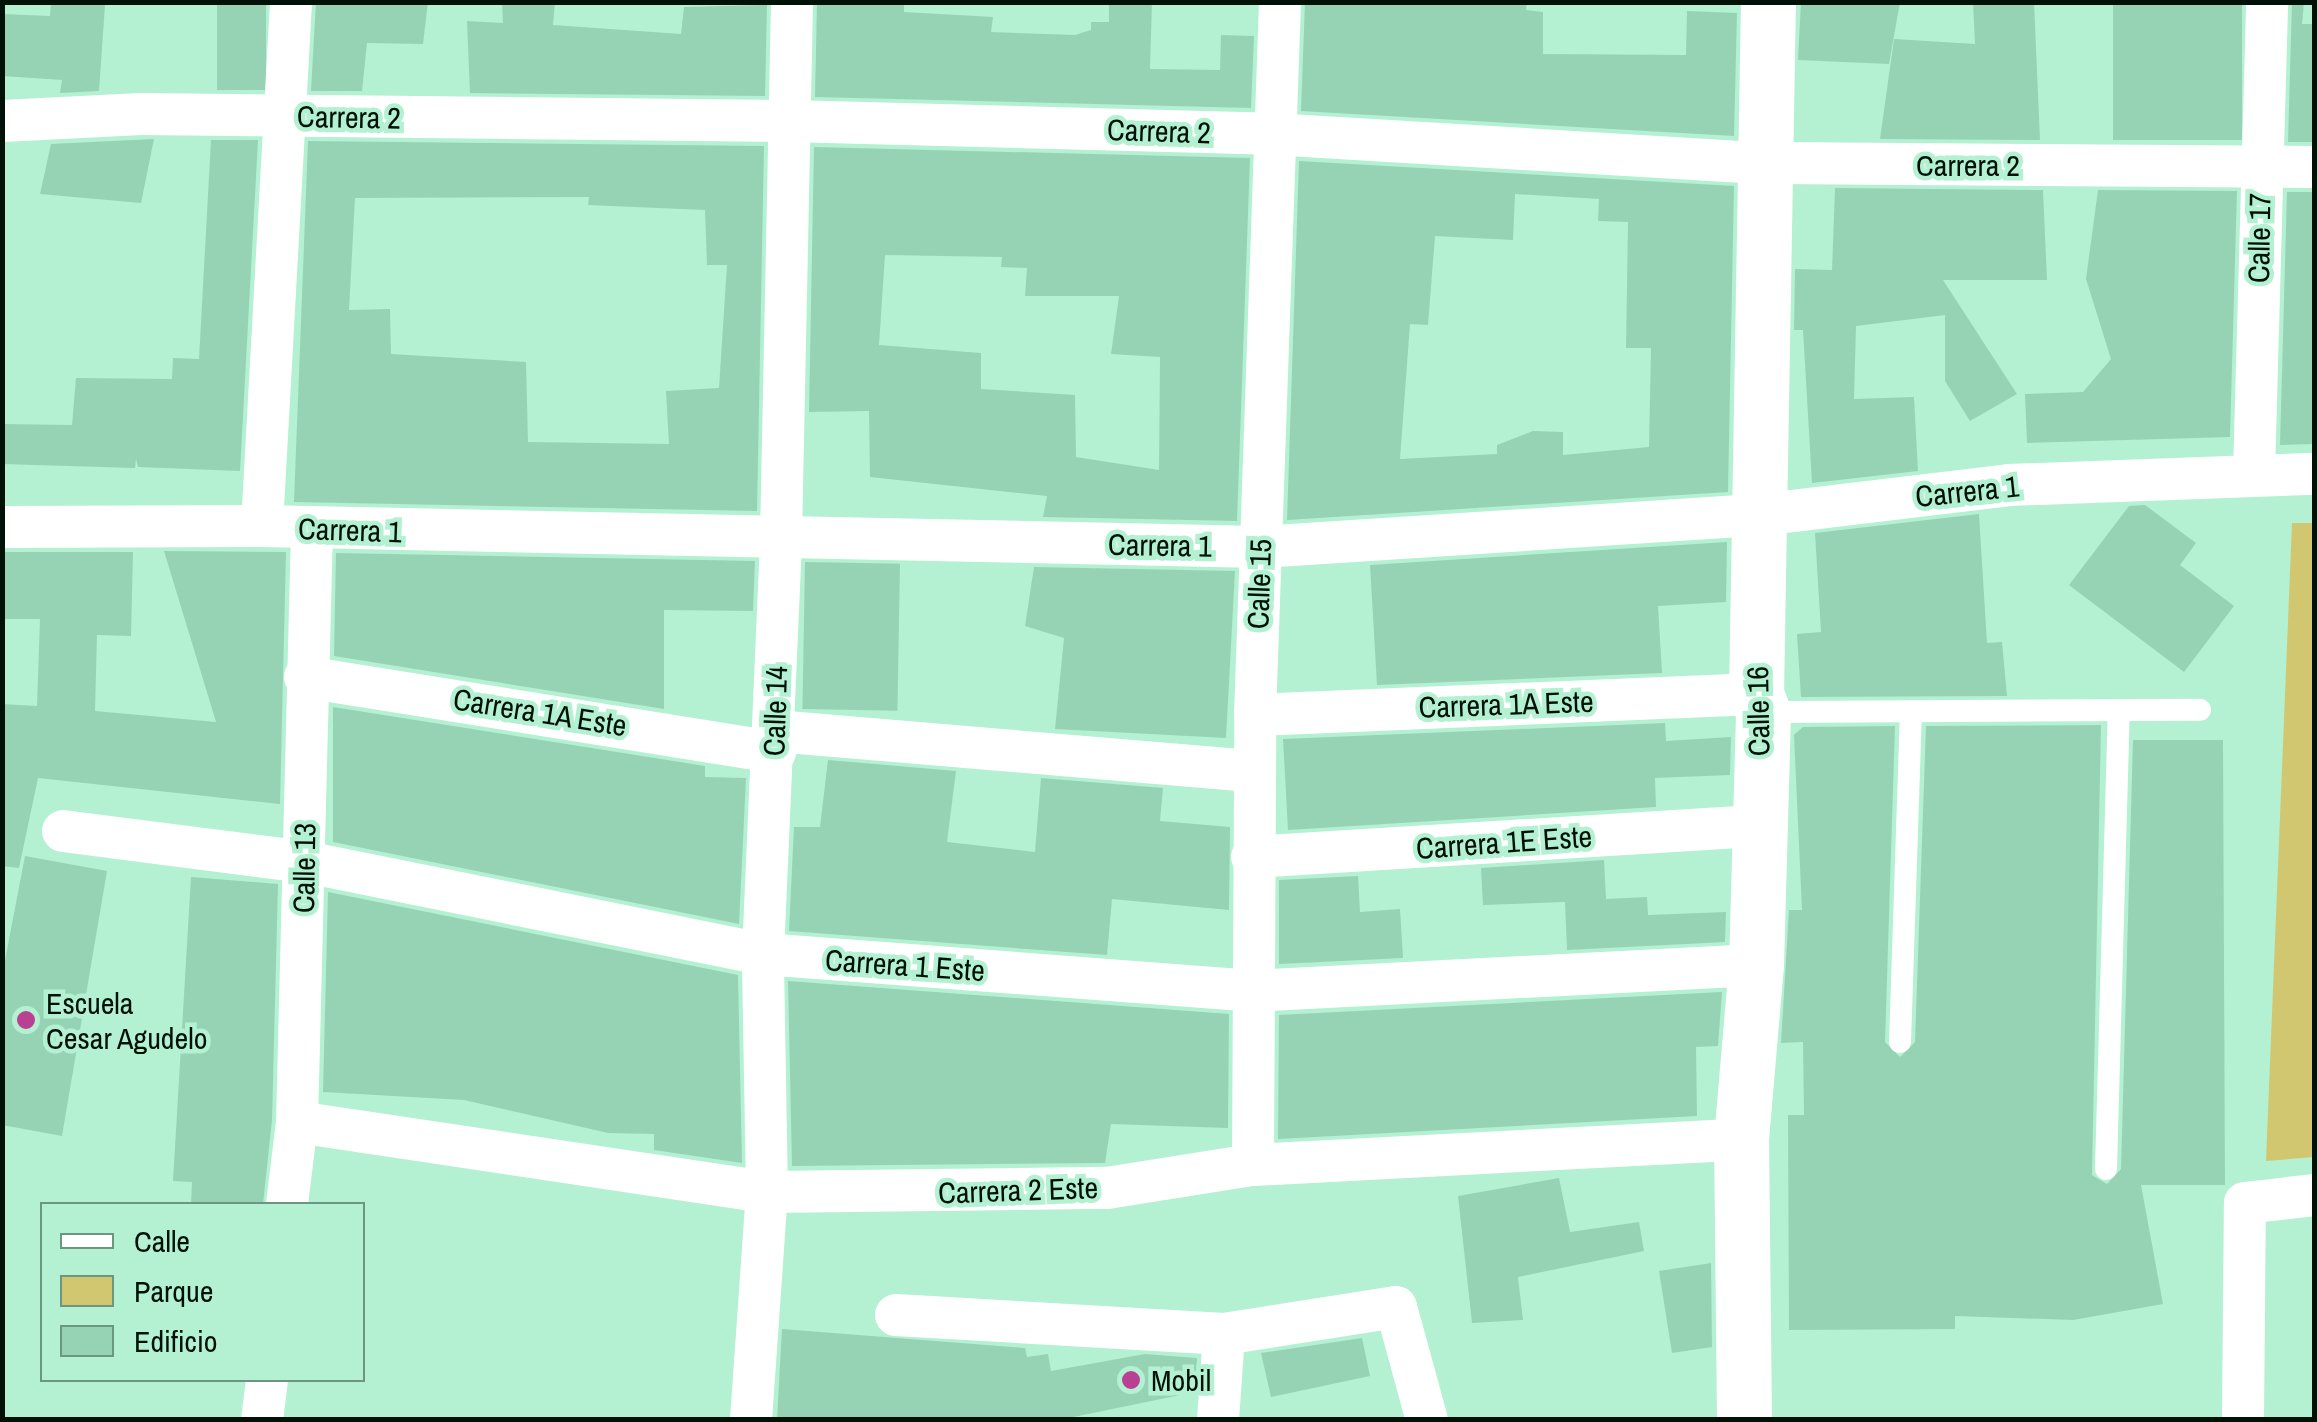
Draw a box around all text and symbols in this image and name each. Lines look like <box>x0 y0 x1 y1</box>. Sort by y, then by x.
street label: Carrera 2 <box>297 98 401 136</box>
street label: Carrera 2 <box>1106 111 1212 151</box>
street label: Carrera 2 <box>1916 147 2020 183</box>
street label: Calle 17 <box>2240 193 2278 283</box>
street label: Carrera 1 <box>1913 468 2021 514</box>
street label: Carrera 1 <box>297 510 403 550</box>
street label: Carrera 1 <box>1108 526 1212 564</box>
street label: Calle 15 <box>1239 538 1279 630</box>
street label: Calle 14 <box>755 665 795 757</box>
street label: Calle 16 <box>1739 666 1777 756</box>
street label: Carrera 1A Este <box>450 680 630 744</box>
street label: Carrera 1A Este <box>1417 683 1595 725</box>
street label: Carrera 1E Este <box>1415 818 1593 866</box>
street label: Calle 13 <box>285 823 323 913</box>
street label: Carrera 1 Este <box>824 941 986 989</box>
place label: Escuela Cesar Agudelo <box>46 985 209 1056</box>
marker: Escuela Cesar Agudelo <box>15 1009 37 1031</box>
street label: Carrera 2 Este <box>937 1169 1099 1211</box>
legend <box>40 1202 365 1382</box>
text: Calle <box>134 1221 190 1261</box>
text: Parque <box>134 1271 213 1311</box>
text: Edificio <box>134 1321 217 1361</box>
place label: Mobil <box>1151 1362 1211 1398</box>
marker: Mobil <box>1120 1369 1142 1391</box>

